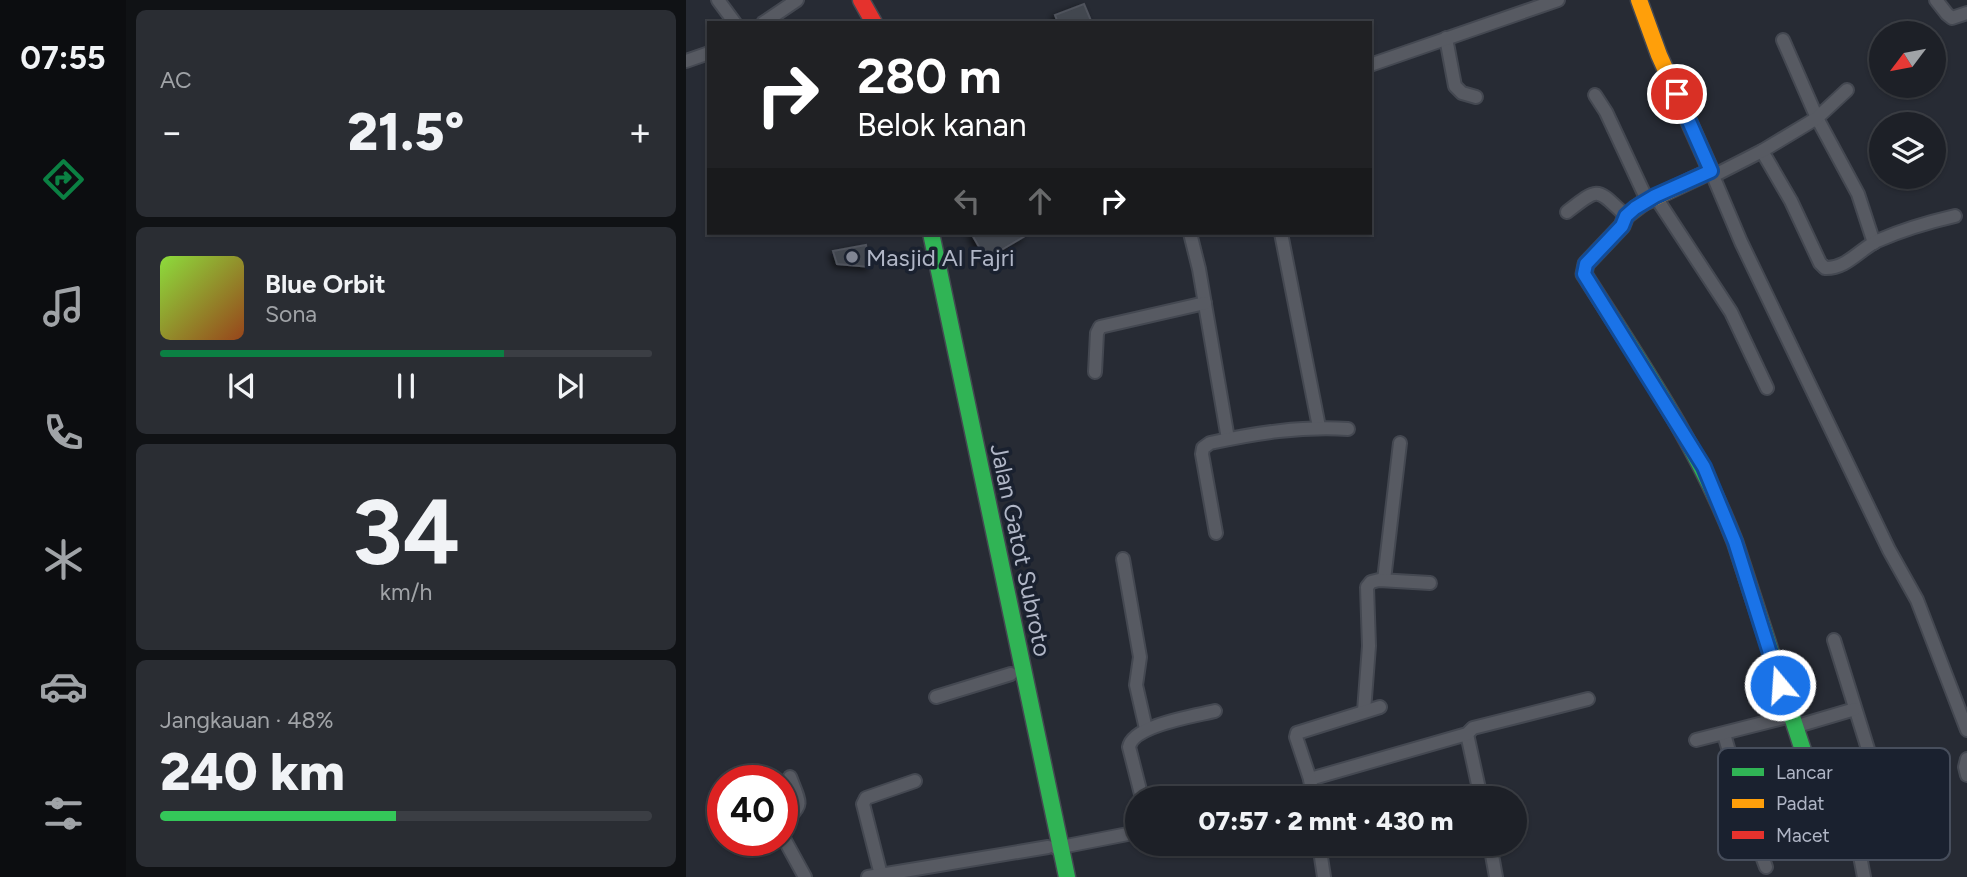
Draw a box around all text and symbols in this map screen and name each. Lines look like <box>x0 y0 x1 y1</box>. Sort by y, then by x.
north arrow <box>1869 21 1946 98</box>
map controls <box>1869 21 1946 189</box>
text: 07:55 <box>20 39 106 77</box>
text: 280 m <box>857 46 1002 105</box>
icon: right <box>742 49 833 140</box>
pin <box>1647 64 1707 124</box>
text: AC <box>160 66 192 94</box>
icon: arrive <box>1658 75 1696 113</box>
text: 21.5° <box>348 101 464 163</box>
text: Belok kanan <box>857 106 1027 144</box>
text: − <box>160 109 184 155</box>
text: + <box>628 109 652 155</box>
button: layers <box>1869 112 1946 189</box>
icon: directions <box>39 155 88 204</box>
icon: left <box>948 182 986 220</box>
icon: ahead <box>1021 182 1059 220</box>
icon: right <box>1094 182 1132 220</box>
place label: Masjid Al Fajri <box>866 243 1014 272</box>
marker: Masjid Al Fajri <box>844 249 860 265</box>
text: Blue Orbit <box>265 268 386 300</box>
icon: music <box>39 282 88 331</box>
text: Sona <box>265 300 317 328</box>
icon: previous <box>223 367 261 405</box>
icon: pause <box>387 367 425 405</box>
icon: next <box>551 367 589 405</box>
icon: phone <box>39 408 88 457</box>
street label: Jalan Gatot Subroto <box>984 441 1058 659</box>
text: 34 <box>352 478 460 587</box>
icon: climate <box>39 535 88 584</box>
text: km/h <box>380 578 432 606</box>
position arrow <box>1743 648 1817 722</box>
icon: car <box>39 662 88 711</box>
text: Jangkauan · 48% <box>160 706 334 734</box>
text: 240 km <box>160 741 345 803</box>
legend <box>1718 748 1950 860</box>
text: Lancar <box>1776 761 1833 784</box>
speed limit sign: 40 <box>707 765 798 856</box>
icon: filters <box>39 789 88 838</box>
text: Padat <box>1776 792 1825 815</box>
text: 07:57 · 2 mnt · 430 m <box>1199 805 1453 837</box>
text: Macet <box>1776 824 1830 847</box>

